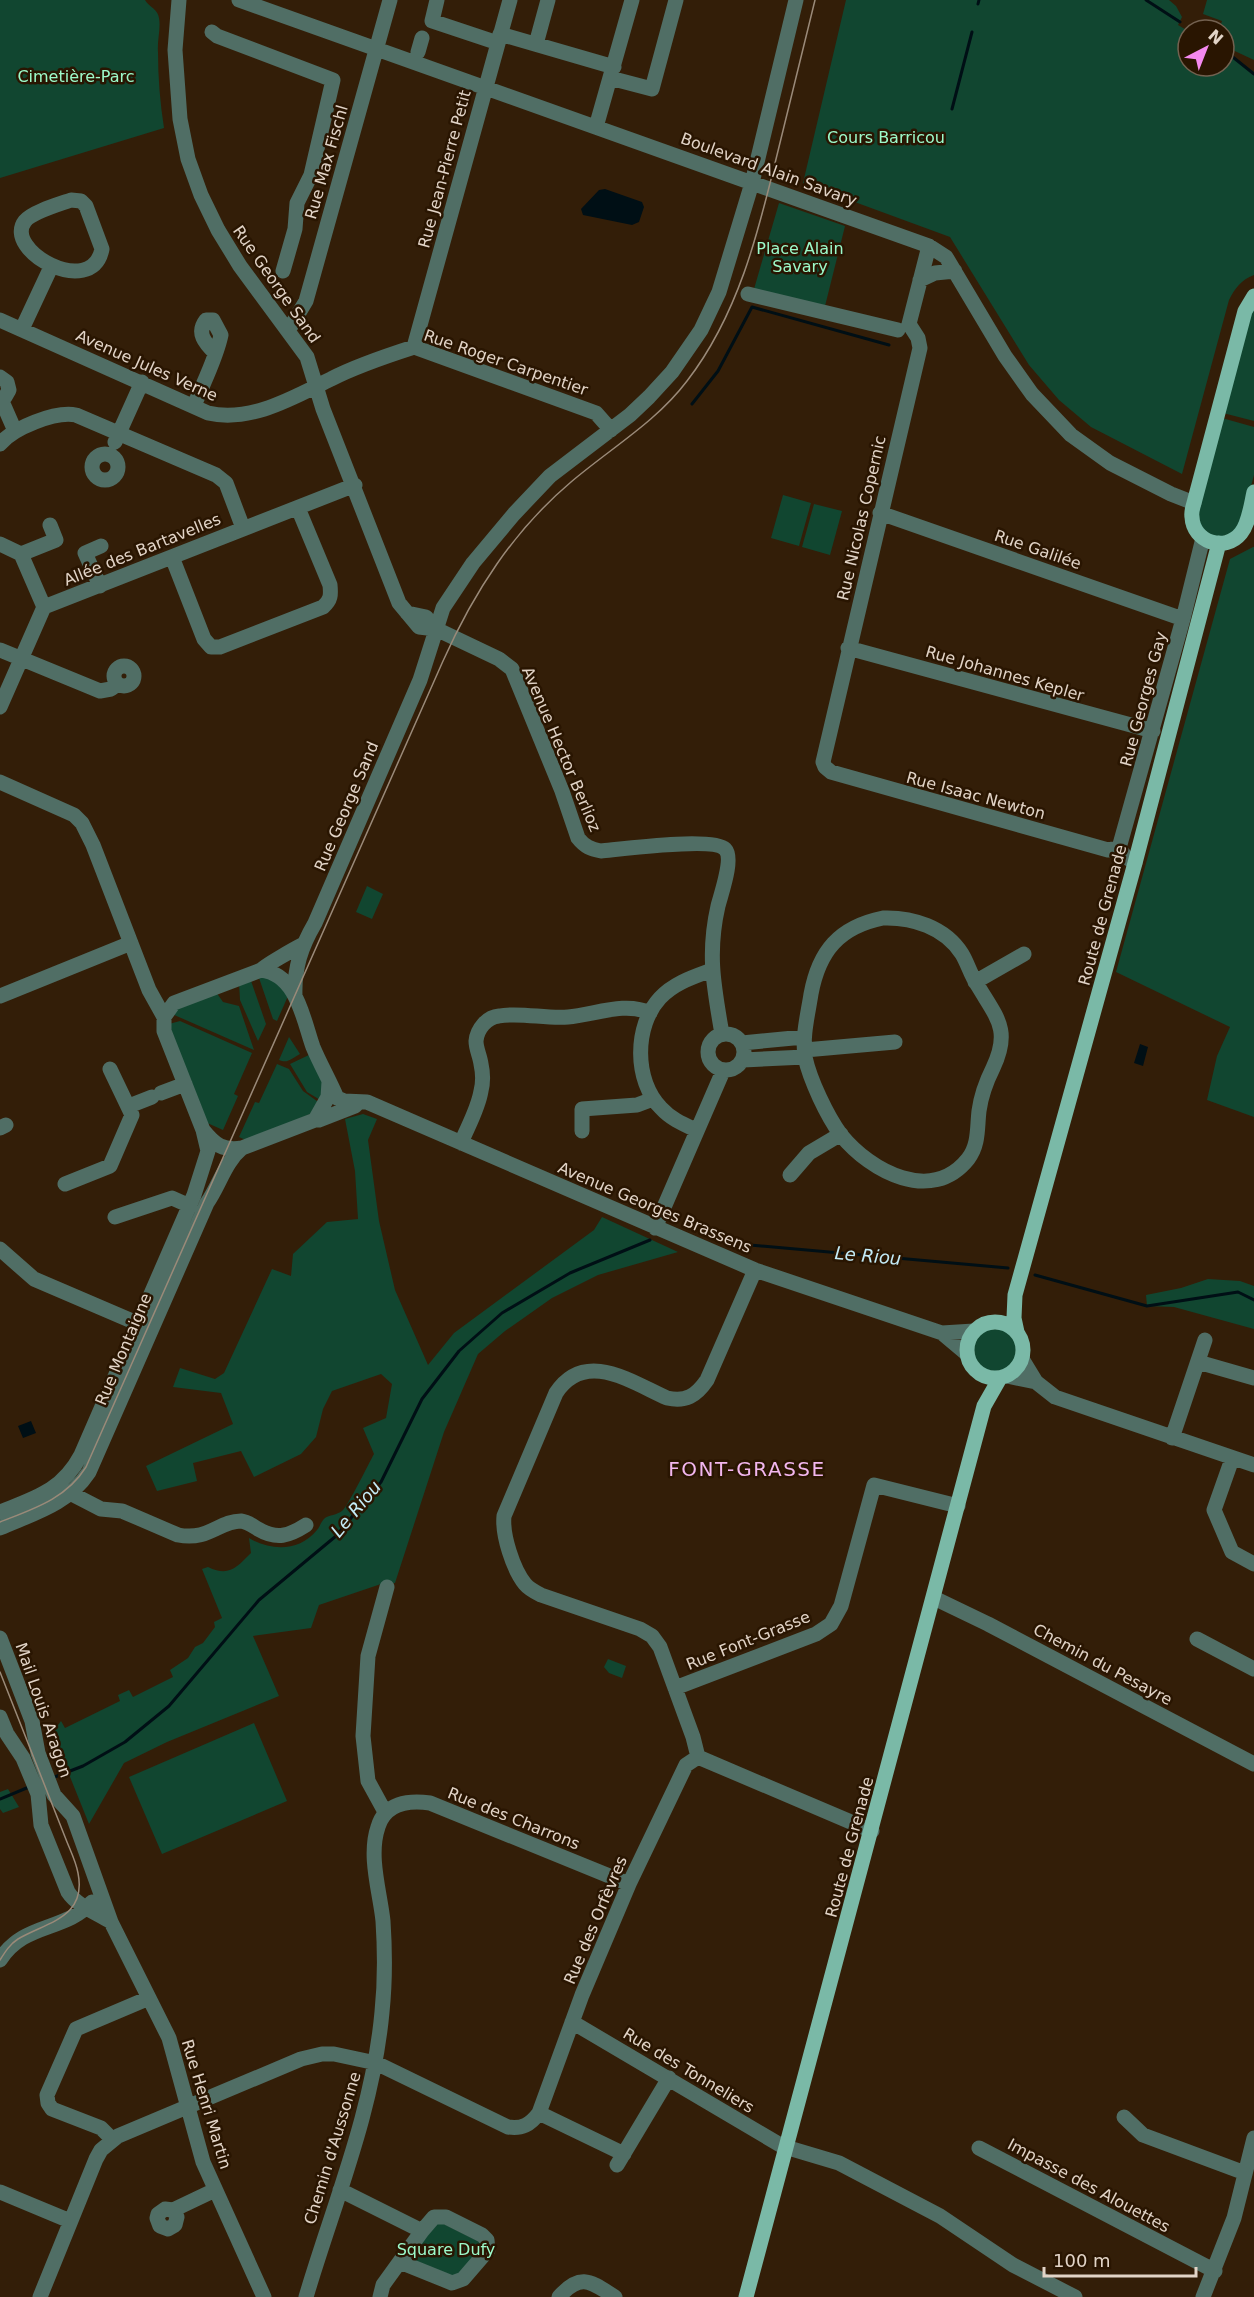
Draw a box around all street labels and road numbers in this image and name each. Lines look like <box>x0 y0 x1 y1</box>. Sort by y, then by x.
street label: Rue Jean-Pierre Petit <box>414 88 475 250</box>
street label: Rue Max Fischl <box>301 103 352 221</box>
street label: Boulevard Alain Savary <box>678 129 860 210</box>
street label: Rue George Sand <box>229 222 324 347</box>
street label: Rue Roger Carpentier <box>421 325 591 400</box>
street label: Avenue Jules Verne <box>73 326 221 405</box>
street label: Rue Nicolas Copernic <box>833 434 890 602</box>
street label: Allée des Bartavelles <box>61 509 224 590</box>
street label: Rue Galilée <box>992 526 1084 573</box>
street label: Rue Georges Gay <box>1116 630 1171 769</box>
street label: Rue Johannes Kepler <box>923 642 1087 705</box>
street label: Avenue Hector Berlioz <box>518 664 605 835</box>
street label: Rue George Sand <box>311 738 382 874</box>
street label: Rue Isaac Newton <box>904 768 1047 823</box>
street label: Route de Grenade <box>1075 843 1130 988</box>
street label: Avenue Georges Brassens <box>555 1158 755 1257</box>
street label: Rue Montaigne <box>91 1290 156 1408</box>
street label: Rue Font-Grasse <box>683 1607 813 1674</box>
street label: Chemin du Pesayre <box>1030 1620 1175 1709</box>
street label: Mail Louis Aragon <box>12 1640 76 1780</box>
street label: Route de Grenade <box>822 1775 877 1920</box>
street label: Rue des Charrons <box>445 1783 583 1854</box>
street label: Rue des Orfèvres <box>560 1853 631 1987</box>
street label: Rue des Tonneliers <box>620 2024 758 2117</box>
street label: Rue Henri Martin <box>178 2037 235 2171</box>
street label: Chemin d'Aussonne <box>300 2070 365 2227</box>
street label: Impasse des Alouettes <box>1004 2135 1173 2236</box>

